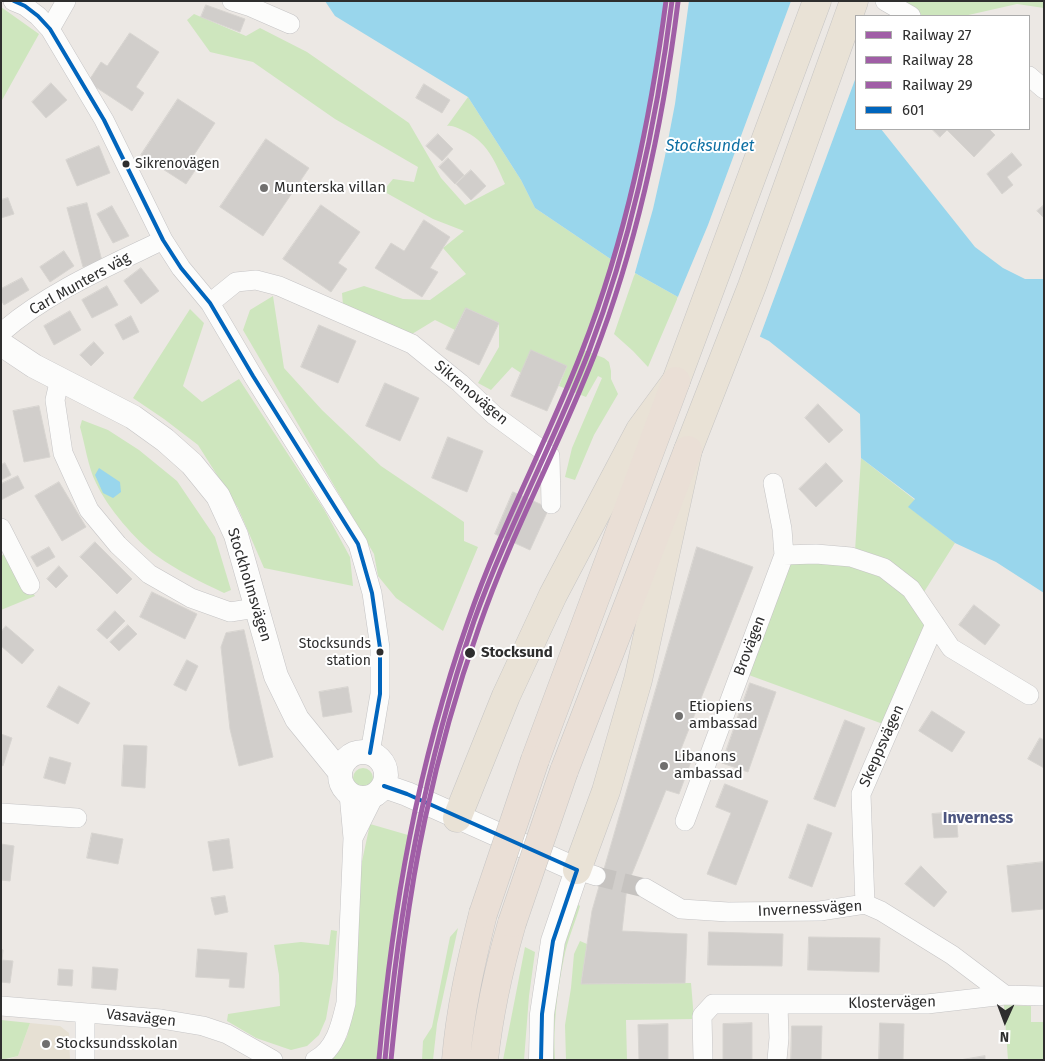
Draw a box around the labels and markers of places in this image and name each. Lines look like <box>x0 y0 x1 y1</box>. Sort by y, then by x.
place label: Sikrenovägen <box>135 156 220 172</box>
marker: Sikrenovägen <box>121 159 131 169</box>
place label: Munterska villan <box>274 179 386 197</box>
marker: Munterska villan <box>258 182 270 194</box>
place label: Stocksunds station <box>299 636 371 669</box>
place label: Stocksund <box>481 644 553 662</box>
marker: Stocksund <box>463 646 477 660</box>
marker: Stocksunds station <box>375 647 385 657</box>
place label: Etiopiens ambassad <box>689 698 758 733</box>
marker: Etiopiens ambassad <box>673 710 685 722</box>
place label: Libanons ambassad <box>674 748 743 783</box>
marker: Libanons ambassad <box>658 760 670 772</box>
place label: Stocksundsskolan <box>56 1035 178 1053</box>
marker: Stocksundsskolan <box>40 1038 52 1050</box>

